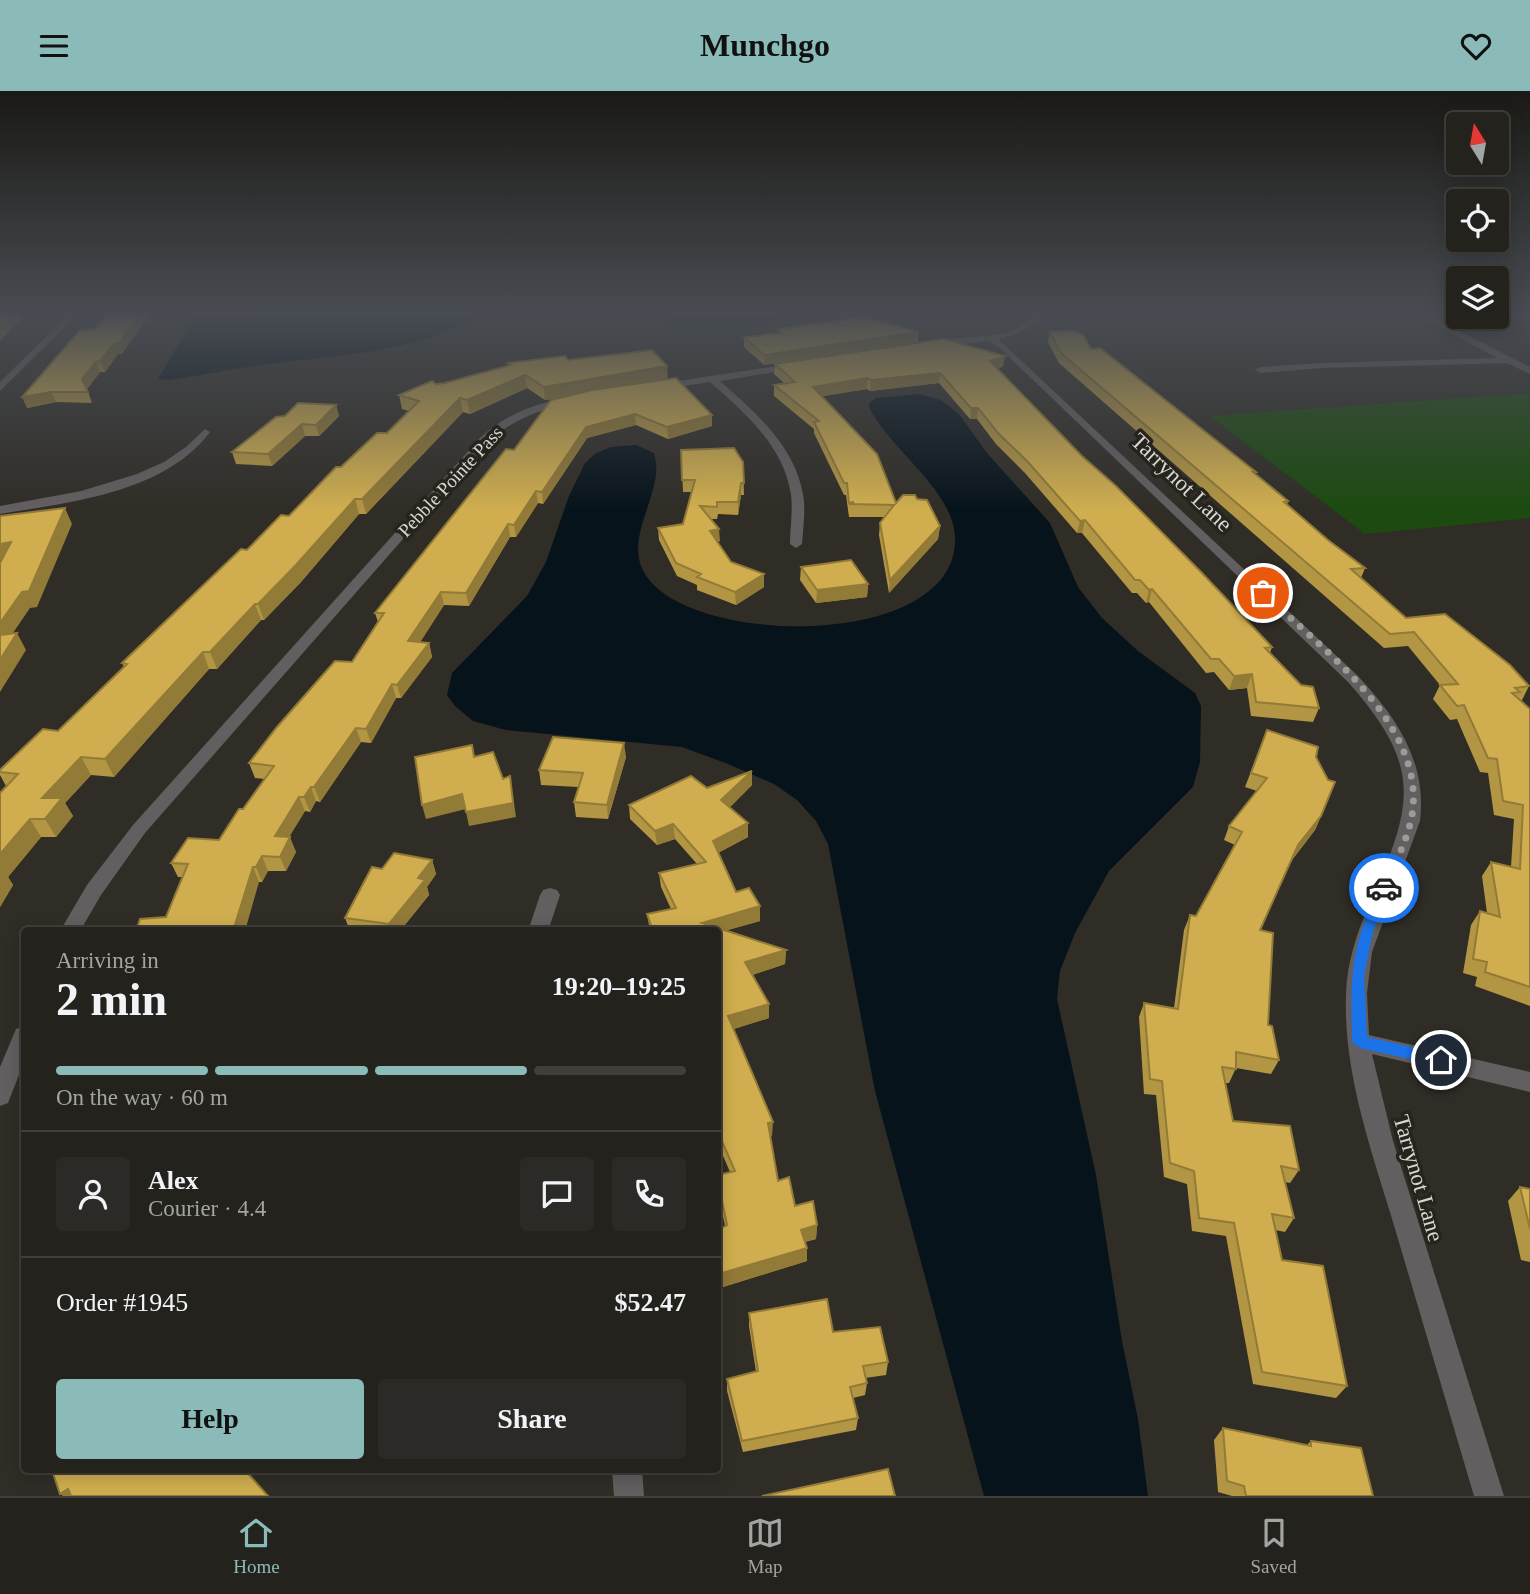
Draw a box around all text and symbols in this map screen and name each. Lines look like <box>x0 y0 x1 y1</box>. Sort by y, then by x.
icon: menu <box>35 27 73 65</box>
text: Munchgo <box>700 27 830 63</box>
icon: heart <box>1457 27 1495 65</box>
north arrow <box>1446 112 1508 175</box>
map controls <box>1446 112 1509 329</box>
button: locate <box>1446 189 1509 252</box>
button: layers <box>1446 266 1509 329</box>
street label: Pebble Pointe Pass <box>394 422 507 541</box>
street label: Tarrynot Lane <box>1126 428 1237 537</box>
pin <box>1233 563 1293 623</box>
icon: bag <box>1244 574 1282 612</box>
courier <box>1349 853 1419 923</box>
icon: car <box>1365 869 1403 907</box>
text: Arriving in <box>56 948 159 973</box>
text: 19:20–19:25 <box>552 972 686 1001</box>
text: 2 min <box>56 974 167 1025</box>
pin <box>1411 1030 1471 1090</box>
icon: home <box>1422 1041 1460 1079</box>
text: On the way · 60 m <box>56 1085 228 1110</box>
street label: Tarrynot Lane <box>1389 1112 1449 1244</box>
button: person <box>56 1157 130 1231</box>
button: chat <box>520 1157 594 1231</box>
button: phone <box>612 1157 686 1231</box>
text: Alex <box>148 1166 199 1195</box>
text: Courier · 4.4 <box>148 1196 266 1221</box>
text: Order #1945 <box>56 1288 188 1317</box>
text: $52.47 <box>615 1288 686 1317</box>
button: Help <box>56 1379 364 1459</box>
button: Share <box>378 1379 686 1459</box>
tab: Home <box>233 1514 280 1578</box>
tab: Map <box>746 1514 784 1578</box>
tab: Saved <box>1250 1514 1297 1578</box>

